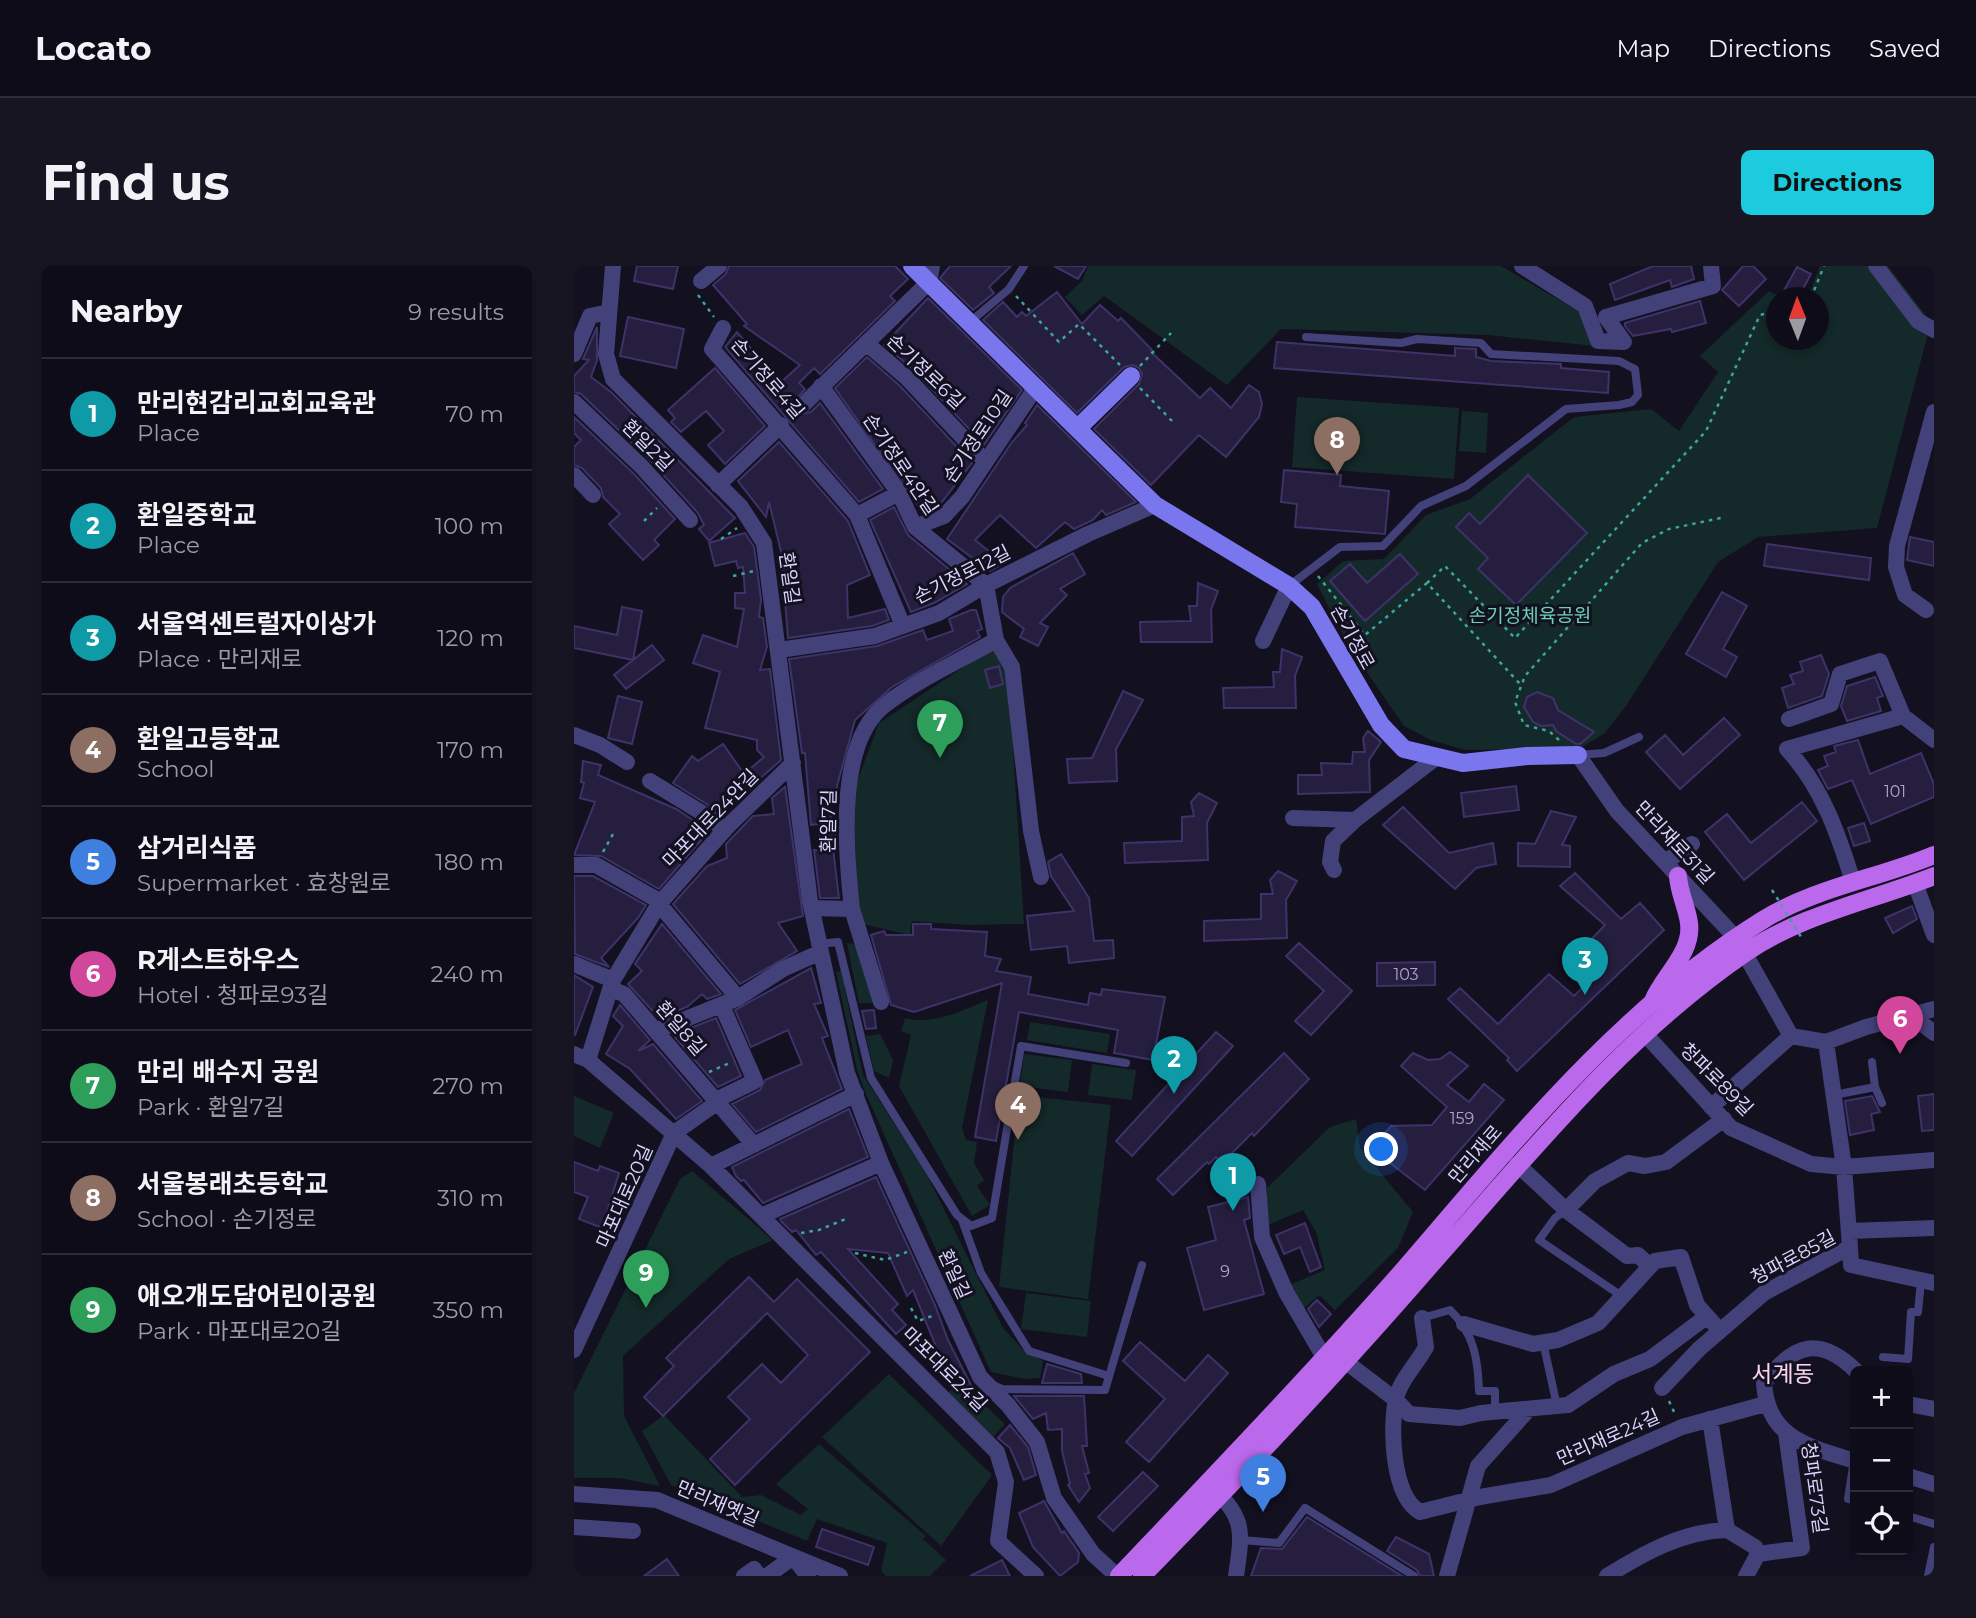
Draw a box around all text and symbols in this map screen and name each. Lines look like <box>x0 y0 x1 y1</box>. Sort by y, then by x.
text: Locato <box>35 28 152 68</box>
text: Map <box>1617 34 1670 63</box>
text: Directions <box>1708 34 1831 63</box>
text: Saved <box>1869 34 1941 63</box>
button: Directions <box>1741 150 1934 215</box>
text: Find us <box>42 153 230 212</box>
north arrow <box>1766 287 1829 350</box>
text: Nearby <box>70 293 182 330</box>
text: 9 results <box>408 298 504 326</box>
street label: 손기정로6길 <box>882 329 969 414</box>
street label: 손기정로4길 <box>726 333 809 424</box>
street label: 손기정로10길 <box>938 386 1017 487</box>
text: 만리현감리교회교육관 <box>137 387 376 419</box>
text: 1 <box>88 400 98 428</box>
text: 70 m <box>445 400 504 428</box>
street label: 손기정로4안길 <box>858 409 943 519</box>
street label: 환일2길 <box>617 415 678 476</box>
pin: 8 <box>1314 417 1360 475</box>
text: Place <box>137 419 200 447</box>
text: 환일중학교 <box>137 499 257 531</box>
text: 2 <box>86 512 100 540</box>
text: 100 m <box>435 512 504 540</box>
text: Place <box>137 531 200 559</box>
street label: 손기정로12길 <box>910 540 1014 609</box>
street label: 환일길 <box>774 550 805 606</box>
street label: 손기정로 <box>1326 601 1380 673</box>
park label: 손기정체육공원 <box>1469 604 1591 627</box>
text: 서울역센트럴자이상가 <box>137 608 376 640</box>
text: 3 <box>86 624 100 652</box>
text: 120 m <box>437 624 504 652</box>
text: Place · 만리재로 <box>137 645 302 673</box>
pin: 7 <box>917 700 963 758</box>
text: 환일고등학교 <box>137 723 281 755</box>
text: 4 <box>85 736 101 764</box>
text: 170 m <box>437 736 504 764</box>
text: School <box>137 755 215 783</box>
street label: 마포대로24안길 <box>658 764 763 872</box>
house number: 101 <box>1884 782 1906 801</box>
street label: 환일7길 <box>816 789 841 853</box>
street label: 만리재로31길 <box>1630 796 1719 889</box>
text: 삼거리식품 <box>137 832 257 864</box>
text: 5 <box>86 848 100 876</box>
text: 180 m <box>435 848 504 876</box>
text: Supermarket · 효창원로 <box>137 869 391 897</box>
pin: 3 <box>1562 937 1608 995</box>
text: R게스트하우스 <box>137 944 300 976</box>
text: 6 <box>86 960 100 988</box>
text: 240 m <box>431 960 504 988</box>
house number: 103 <box>1393 965 1419 984</box>
text: Hotel · 청파로93길 <box>137 981 328 1009</box>
street label: 환일8길 <box>651 996 710 1060</box>
pin: 6 <box>1877 996 1923 1054</box>
pin: 2 <box>1151 1036 1197 1094</box>
street label: 청파로89길 <box>1675 1038 1758 1121</box>
text: 만리 배수지 공원 <box>137 1056 319 1088</box>
text: 7 <box>86 1072 100 1100</box>
text: 270 m <box>432 1072 504 1100</box>
pin: 4 <box>995 1082 1041 1140</box>
text: Park · 환일7길 <box>137 1093 284 1121</box>
house number: 159 <box>1450 1109 1474 1128</box>
street label: 만리재로 <box>1444 1120 1507 1188</box>
your location <box>1364 1132 1398 1166</box>
street label: 마포대로20길 <box>591 1141 657 1251</box>
pin: 1 <box>1210 1153 1256 1211</box>
text: 서울봉래초등학교 <box>137 1168 328 1200</box>
text: 8 <box>85 1184 101 1212</box>
text: 310 m <box>437 1184 504 1212</box>
text: School · 손기정로 <box>137 1205 317 1233</box>
street label: 청파로85길 <box>1747 1226 1840 1289</box>
street label: 환일길 <box>933 1246 976 1303</box>
pin: 9 <box>623 1250 669 1308</box>
house number: 9 <box>1220 1262 1230 1281</box>
text: 애오개도담어린이공원 <box>137 1280 376 1312</box>
text: 9 <box>86 1296 100 1324</box>
text: 350 m <box>433 1296 504 1324</box>
text: Park · 마포대로20길 <box>137 1317 341 1345</box>
street label: 마포대로24길 <box>898 1322 992 1416</box>
district label: 서계동 <box>1751 1360 1815 1388</box>
map controls <box>1850 1366 1913 1555</box>
button: + <box>1850 1366 1913 1429</box>
street label: 만리재로24길 <box>1553 1405 1663 1470</box>
button: − <box>1850 1429 1913 1492</box>
street label: 청파로73길 <box>1797 1441 1832 1535</box>
pin: 5 <box>1240 1454 1286 1512</box>
street label: 만리재옛길 <box>673 1476 763 1531</box>
button: locate <box>1850 1492 1913 1555</box>

